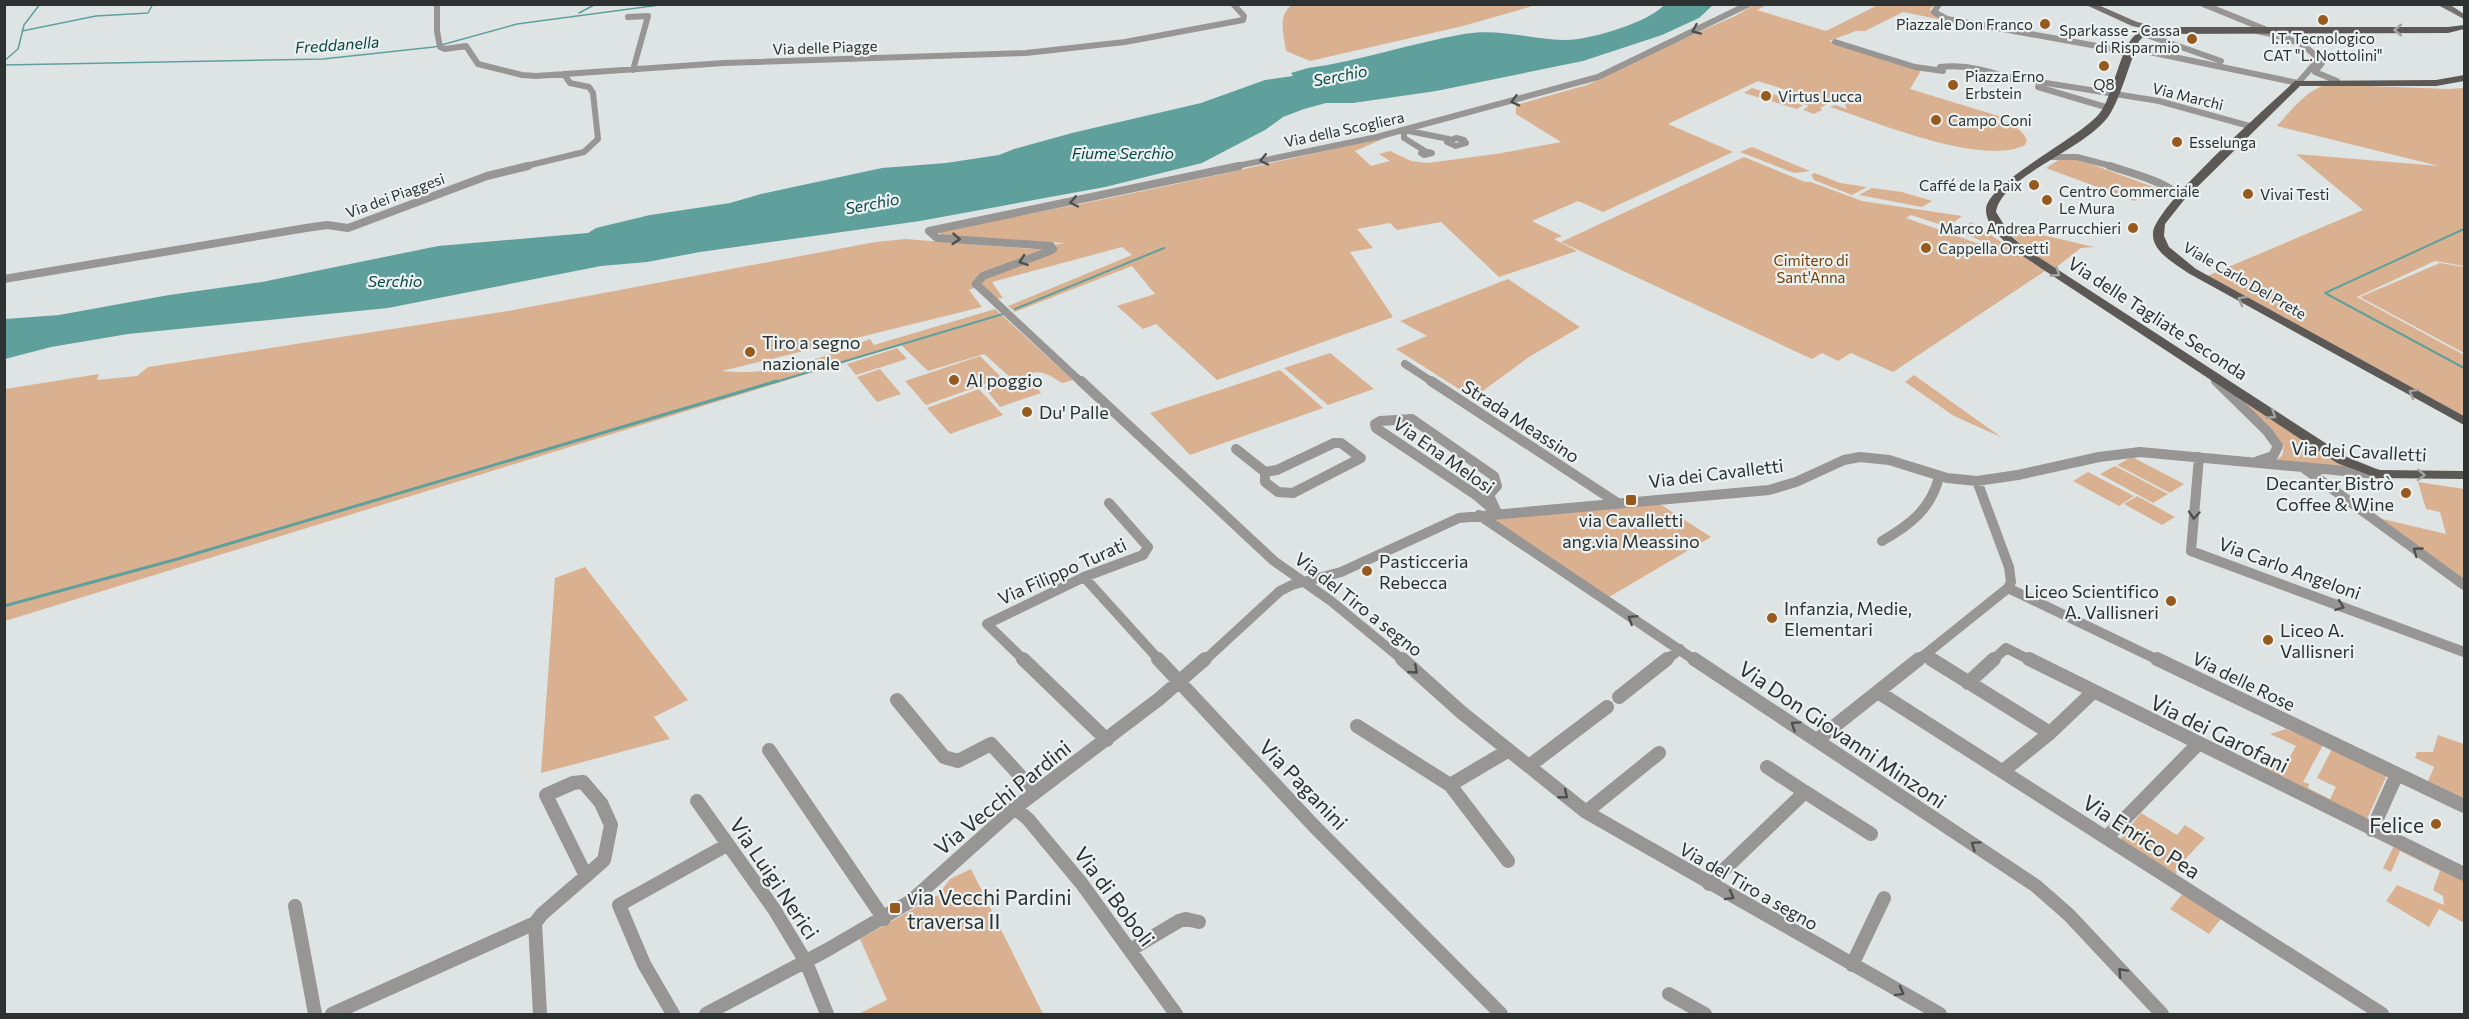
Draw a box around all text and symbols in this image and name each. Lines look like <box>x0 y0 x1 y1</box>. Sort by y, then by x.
marker: I.T. Tecnologico CAT "L. Nottolini" <box>2316 13 2330 27</box>
place label: Piazzale Don Franco <box>1896 15 2033 33</box>
marker: Piazzale Don Franco <box>2038 17 2052 31</box>
place label: Sparkasse - Cassa di Risparmio <box>2059 21 2180 56</box>
one-way arrow <box>1692 23 1703 35</box>
one-way arrow <box>2394 24 2403 36</box>
place label: I.T. Tecnologico CAT "L. Nottolini" <box>2263 29 2383 64</box>
water label: Freddanella <box>294 32 380 56</box>
marker: Sparkasse - Cassa di Risparmio <box>2185 32 2199 46</box>
street label: Via delle Piagge <box>772 36 878 58</box>
marker: Q8 <box>2097 59 2111 73</box>
water label: Serchio <box>1311 60 1369 90</box>
place label: Piazza Erno Erbstein <box>1965 67 2044 102</box>
place label: Q8 <box>2093 75 2115 93</box>
marker: Piazza Erno Erbstein <box>1946 78 1960 92</box>
street label: Via Marchi <box>2151 78 2225 114</box>
place label: Virtus Lucca <box>1778 87 1862 105</box>
marker: Virtus Lucca <box>1759 89 1773 103</box>
one-way arrow <box>1510 93 1520 106</box>
street label: Via della Scogliera <box>1282 107 1406 151</box>
place label: Campo Coni <box>1948 111 2032 129</box>
marker: Campo Coni <box>1929 113 1943 127</box>
place label: Esselunga <box>2189 133 2256 151</box>
marker: Esselunga <box>2170 135 2184 149</box>
water label: Fiume Serchio <box>1072 143 1174 162</box>
one-way arrow <box>1259 153 1269 166</box>
street label: Via dei Piaggesi <box>343 169 447 221</box>
place label: Caffé de la Paix <box>1919 176 2022 194</box>
marker: Caffé de la Paix <box>2027 178 2041 192</box>
place label: Centro Commerciale Le Mura <box>2059 182 2199 217</box>
place label: Vivai Testi <box>2260 185 2329 203</box>
marker: Vivai Testi <box>2241 187 2255 201</box>
water label: Serchio <box>843 188 901 218</box>
marker: Centro Commerciale Le Mura <box>2040 193 2054 207</box>
one-way arrow <box>1069 194 1079 207</box>
place label: Marco Andrea Parrucchieri <box>1939 219 2121 237</box>
marker: Marco Andrea Parrucchieri <box>2126 221 2140 235</box>
one-way arrow <box>951 232 960 245</box>
street label: Viale Carlo Del Prete <box>2180 237 2310 323</box>
place label: Cappella Orsetti <box>1938 239 2049 257</box>
marker: Cappella Orsetti <box>1919 241 1933 255</box>
park label: Cimitero di Sant'Anna <box>1773 251 1849 286</box>
street label: Via delle Tagliate Seconda <box>2064 252 2252 384</box>
one-way arrow <box>1018 254 1029 267</box>
one-way arrow <box>2050 266 2061 277</box>
water label: Serchio <box>368 271 422 290</box>
one-way arrow <box>2238 296 2248 307</box>
place label: Tiro a segno nazionale <box>762 331 861 374</box>
marker: Tiro a segno nazionale <box>743 345 757 359</box>
place label: Al poggio <box>966 369 1043 391</box>
marker: Al poggio <box>947 373 961 387</box>
street label: Strada Meassino <box>1458 375 1584 467</box>
one-way arrow <box>2409 389 2419 400</box>
place label: Du' Palle <box>1039 401 1109 423</box>
marker: Du' Palle <box>1020 405 1034 419</box>
one-way arrow <box>2265 408 2276 419</box>
street label: Via Ena Melosi <box>1389 412 1499 498</box>
street label: Via dei Cavalletti <box>2291 436 2427 466</box>
street label: Via dei Cavalletti <box>1647 454 1785 492</box>
one-way arrow <box>2416 468 2425 481</box>
place label: Decanter Bistrò Coffee & Wine <box>2266 472 2394 515</box>
marker: Decanter Bistrò Coffee & Wine <box>2399 486 2413 500</box>
marker: via Cavalletti ang.via Meassino <box>1624 493 1638 507</box>
place label: via Cavalletti ang.via Meassino <box>1562 509 1700 552</box>
one-way arrow <box>2188 510 2201 520</box>
street label: Via Carlo Angeloni <box>2216 532 2364 604</box>
street label: Via Filippo Turati <box>994 533 1130 609</box>
street label: Via del Tiro a segno <box>1291 547 1427 661</box>
one-way arrow <box>2413 547 2424 558</box>
place label: Pasticceria Rebecca <box>1379 550 1468 593</box>
marker: Pasticceria Rebecca <box>1360 564 1374 578</box>
place label: Liceo Scientifico A. Vallisneri <box>2024 580 2159 623</box>
marker: Liceo Scientifico A. Vallisneri <box>2164 594 2178 608</box>
place label: Infanzia, Medie, Elementari <box>1784 597 1912 640</box>
one-way arrow <box>2334 599 2345 612</box>
marker: Infanzia, Medie, Elementari <box>1765 611 1779 625</box>
one-way arrow <box>1628 615 1638 627</box>
place label: Liceo A. Vallisneri <box>2280 619 2354 662</box>
marker: Liceo A. Vallisneri <box>2261 633 2275 647</box>
street label: Via delle Rose <box>2189 647 2299 715</box>
street label: Via Don Giovanni Minzoni <box>1735 655 1951 813</box>
one-way arrow <box>1407 663 1418 674</box>
street label: Via dei Garofani <box>2147 689 2293 777</box>
one-way arrow <box>1791 721 1801 733</box>
street label: Via Vecchi Pardini <box>929 734 1075 860</box>
street label: Via Paganini <box>1255 734 1353 834</box>
one-way arrow <box>1557 787 1568 798</box>
street label: Via Enrico Pea <box>2079 789 2205 883</box>
street label: Via Luigi Nerici <box>725 812 825 944</box>
place label: Felice <box>2369 812 2424 837</box>
marker: Felice <box>2429 817 2443 831</box>
street label: Via del Tiro a segno <box>1676 837 1822 935</box>
street label: Via di Boboli <box>1069 841 1161 951</box>
one-way arrow <box>1971 841 1982 852</box>
place label: via Vecchi Pardini traversa II <box>907 884 1072 933</box>
one-way arrow <box>1724 889 1735 900</box>
marker: via Vecchi Pardini traversa II <box>888 901 902 915</box>
one-way arrow <box>2118 968 2129 979</box>
one-way arrow <box>1894 985 1904 996</box>

